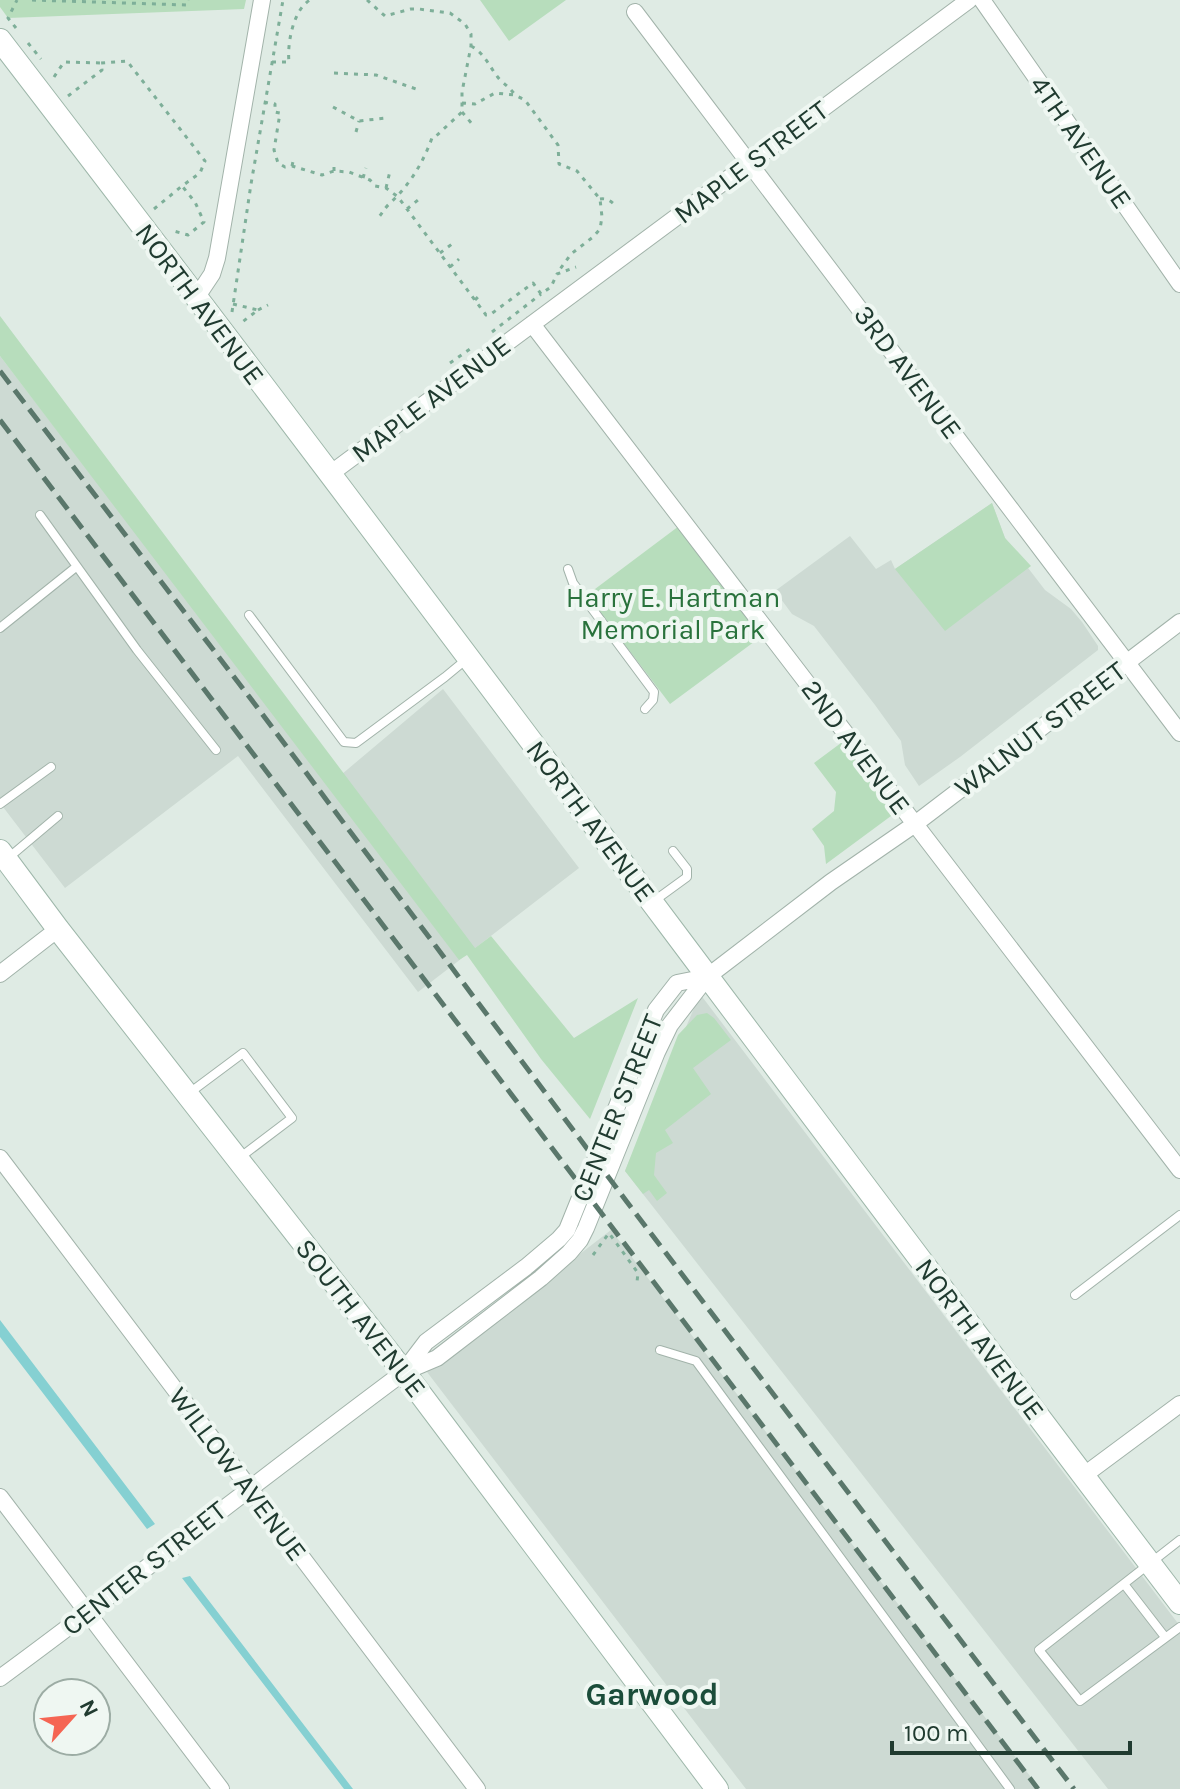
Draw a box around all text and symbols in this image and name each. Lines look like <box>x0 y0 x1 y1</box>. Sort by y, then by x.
street label: 4TH AVENUE <box>1023 69 1139 215</box>
street label: MAPLE STREET <box>667 93 835 231</box>
street label: NORTH AVENUE <box>129 217 271 391</box>
street label: 3RD AVENUE <box>847 299 969 445</box>
street label: MAPLE AVENUE <box>345 328 517 470</box>
park label: Harry E. Hartman Memorial Park <box>566 581 780 646</box>
street label: WALNUT STREET <box>948 654 1132 804</box>
street label: 2ND AVENUE <box>795 673 917 821</box>
street label: NORTH AVENUE <box>520 734 662 908</box>
street label: CENTER STREET <box>564 1009 670 1207</box>
street label: SOUTH AVENUE <box>289 1232 433 1404</box>
street label: NORTH AVENUE <box>909 1252 1051 1426</box>
street label: WILLOW AVENUE <box>162 1381 314 1567</box>
street label: CENTER STREET <box>55 1494 233 1642</box>
district label: Garwood <box>585 1676 719 1713</box>
north arrow <box>32 1677 112 1757</box>
text: N <box>74 1695 104 1721</box>
scale bar <box>892 1705 1130 1755</box>
text: 100 m <box>904 1719 969 1747</box>

